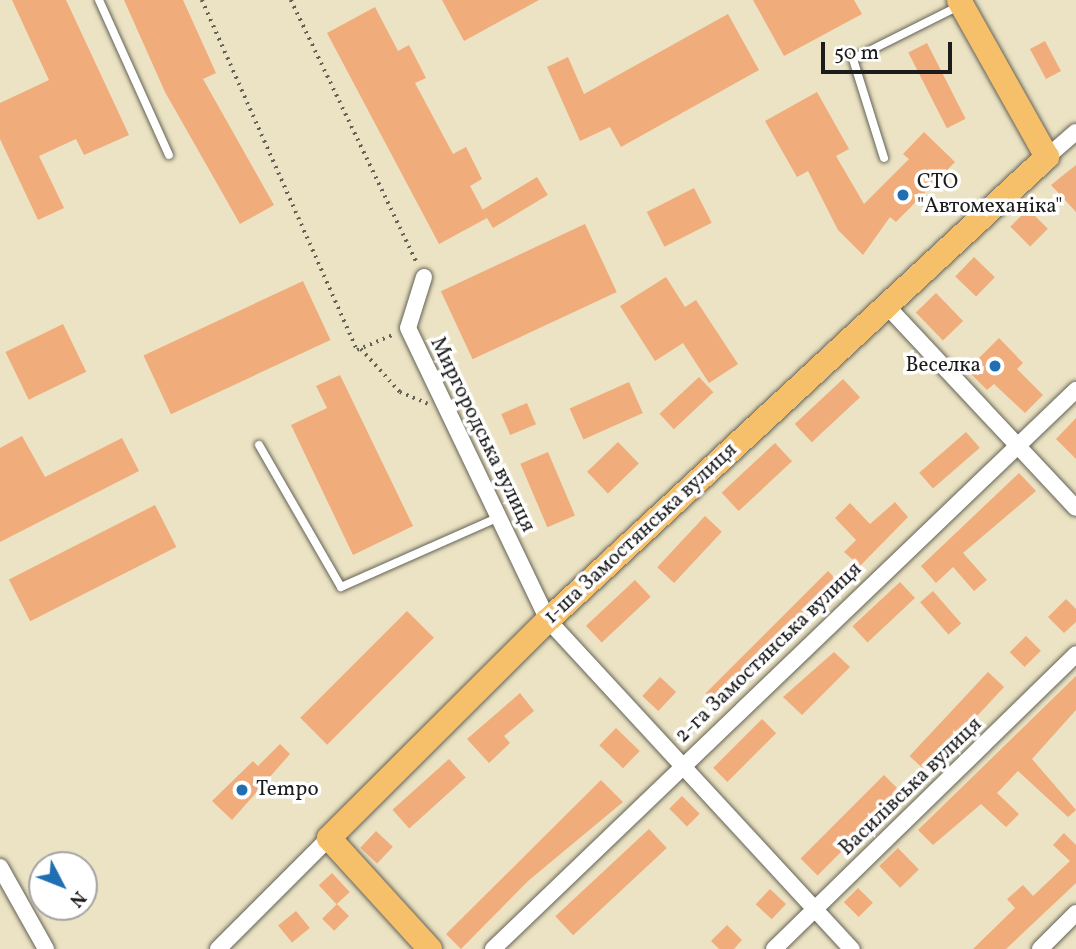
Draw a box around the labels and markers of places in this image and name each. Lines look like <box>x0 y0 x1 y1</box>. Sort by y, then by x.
place label: СТО "Автомеханіка" <box>917 170 1063 220</box>
marker: СТО "Автомеханіка" <box>895 187 911 203</box>
place label: Веселка <box>906 353 981 379</box>
marker: Веселка <box>987 358 1003 374</box>
place label: Tempo <box>256 777 319 803</box>
marker: Tempo <box>234 782 250 798</box>

